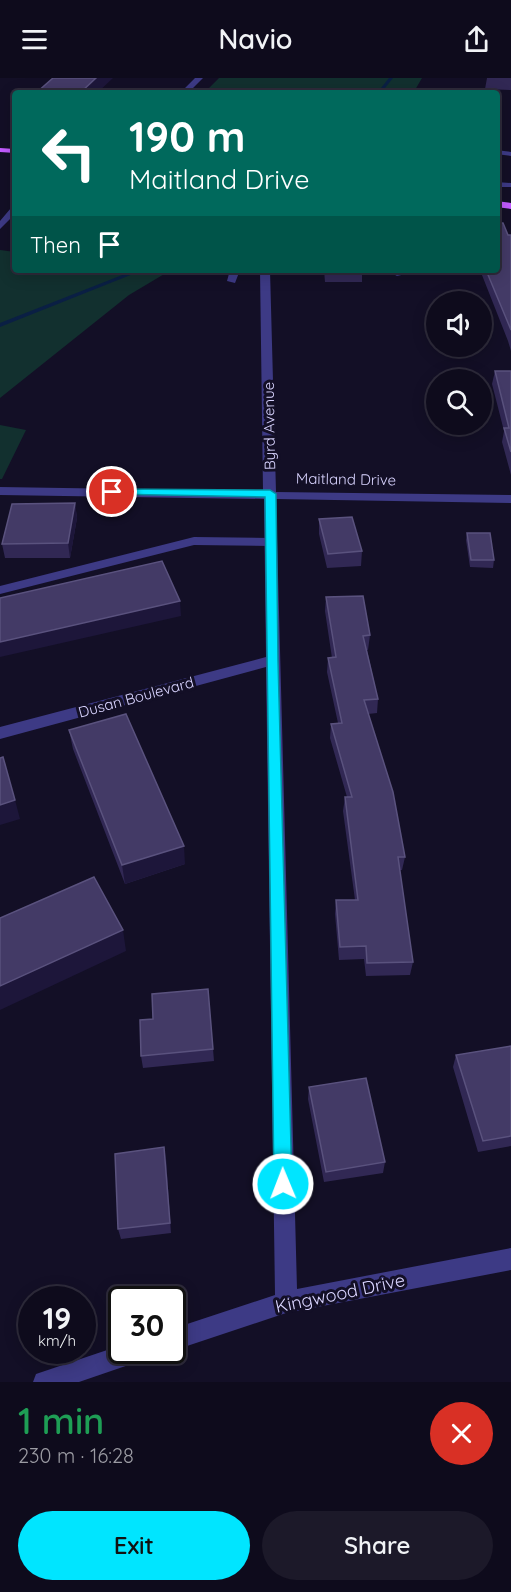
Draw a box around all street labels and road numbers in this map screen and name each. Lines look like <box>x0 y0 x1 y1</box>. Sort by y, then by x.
street label: Byrd Avenue <box>259 382 279 470</box>
street label: Maitland Drive <box>296 469 396 489</box>
street label: Dusan Boulevard <box>76 672 196 722</box>
street label: Kingwood Drive <box>273 1268 407 1318</box>

